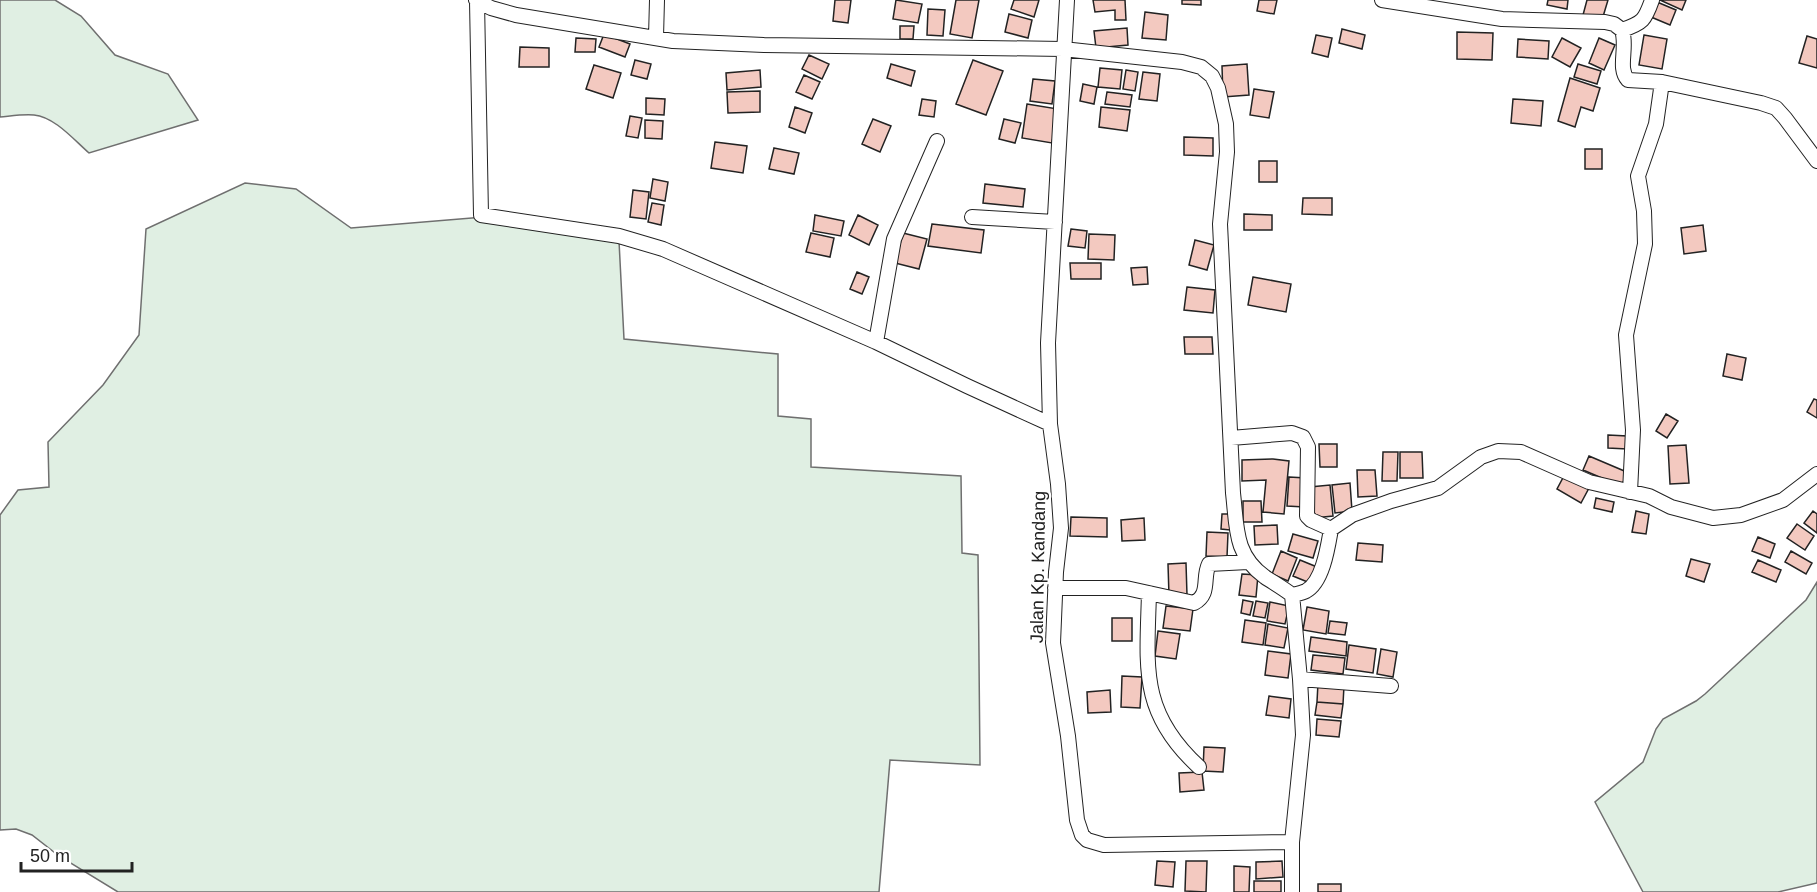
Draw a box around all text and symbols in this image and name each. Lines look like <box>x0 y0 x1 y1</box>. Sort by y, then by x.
street label: Jalan Kp. Kandang <box>1027 491 1049 643</box>
scale bar <box>21 835 132 873</box>
text: 50 m <box>30 846 70 866</box>

